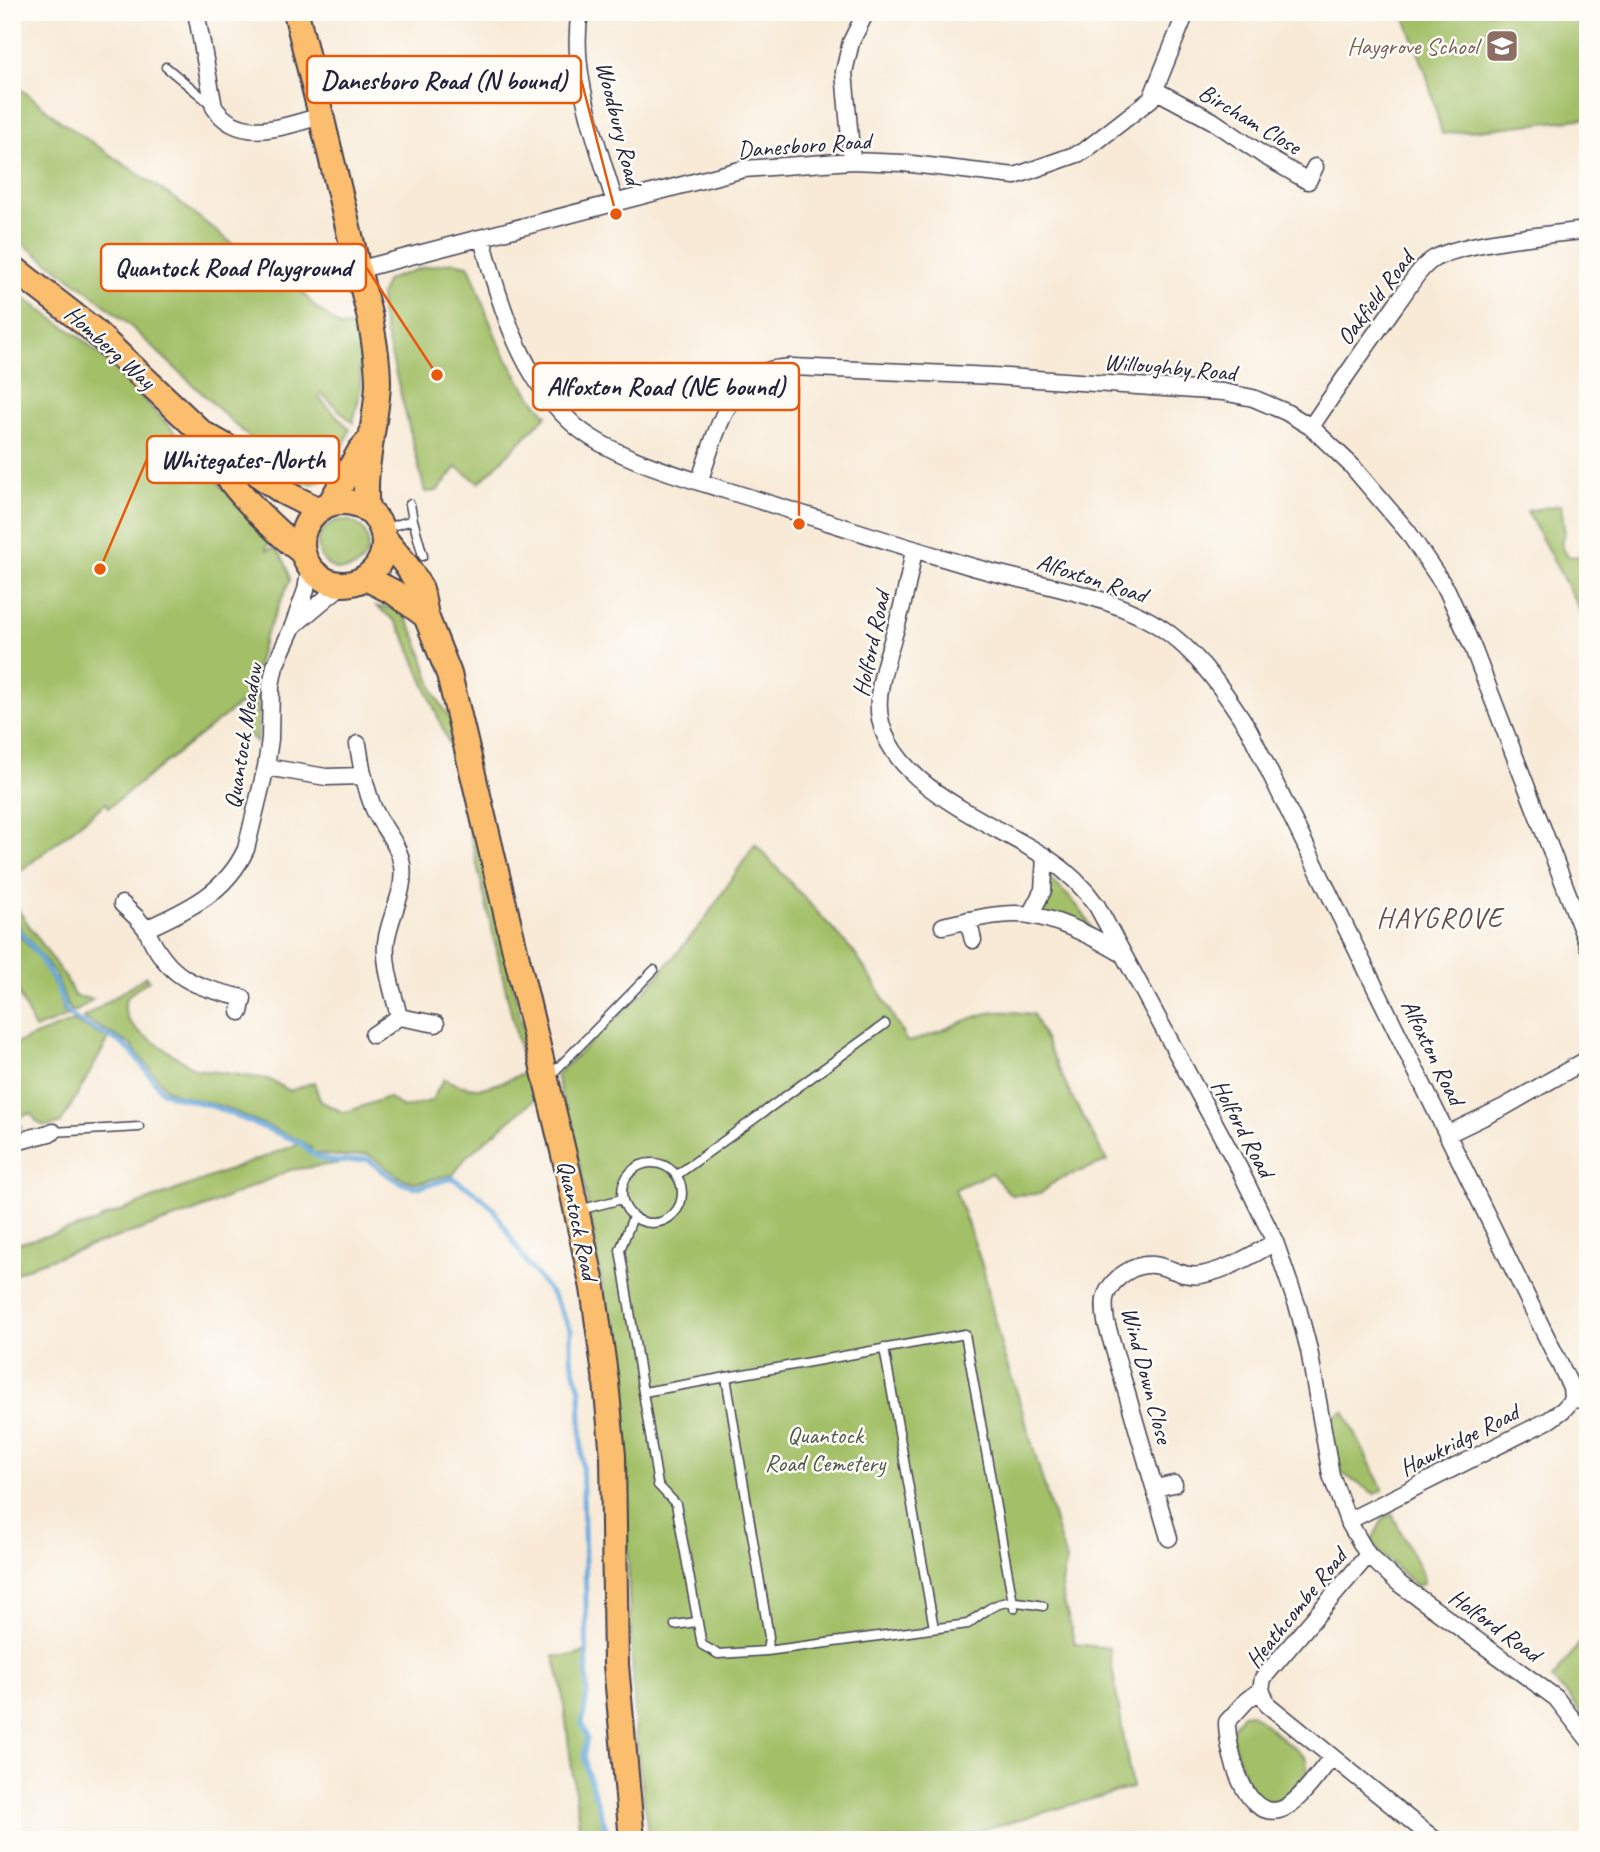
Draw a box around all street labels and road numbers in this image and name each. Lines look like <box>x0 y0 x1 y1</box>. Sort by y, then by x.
street label: Woodbury Road <box>589 58 650 191</box>
street label: Bircham Close <box>1193 77 1308 162</box>
street label: Danesboro Road <box>736 125 875 165</box>
street label: Oakfield Road <box>1330 242 1422 351</box>
street label: Homberg Way <box>58 298 163 397</box>
street label: Willoughby Road <box>1103 346 1241 388</box>
street label: Alfoxton Road <box>1033 546 1154 611</box>
street label: Holford Road <box>845 585 897 699</box>
street label: Quantock Meadow <box>217 660 270 811</box>
street label: Alfoxton Road <box>1395 994 1473 1113</box>
street label: Holford Road <box>1205 1074 1283 1185</box>
street label: Quantock Road <box>551 1157 606 1286</box>
street label: Wind Down Close <box>1114 1304 1180 1449</box>
street label: Hawkridge Road <box>1394 1396 1527 1483</box>
street label: Heathcombe Road <box>1239 1539 1356 1674</box>
street label: Holford Road <box>1443 1582 1550 1671</box>

